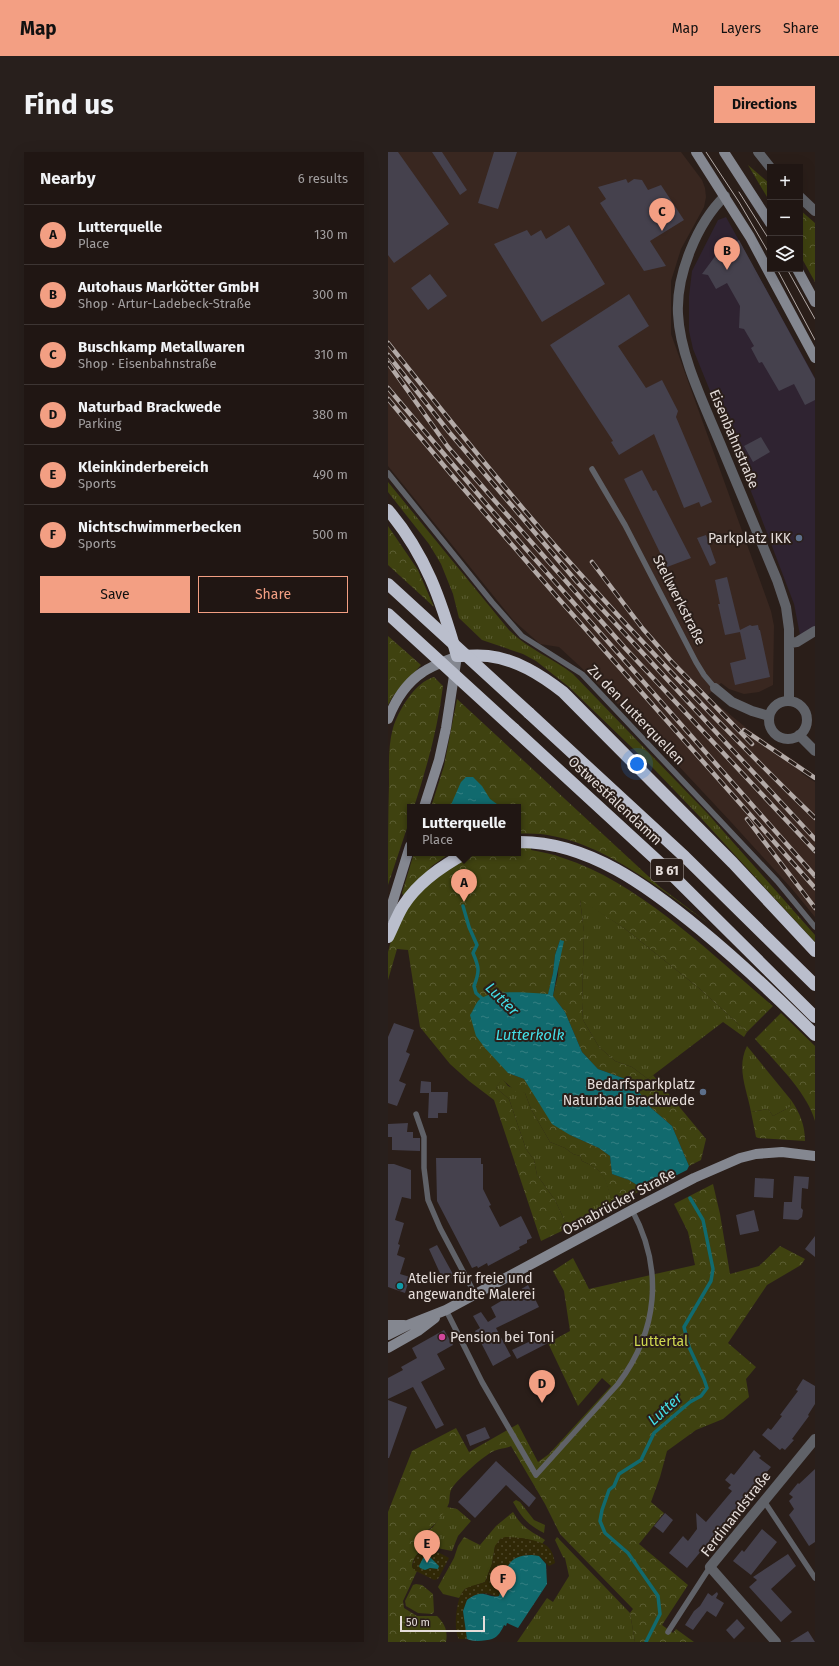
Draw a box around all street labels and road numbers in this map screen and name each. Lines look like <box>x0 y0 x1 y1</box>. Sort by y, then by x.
street label: Eisenbahnstraße <box>705 387 763 491</box>
street label: Stellwerkstraße <box>649 552 709 648</box>
street label: Zu den Lutterquellen <box>584 661 688 769</box>
street label: Ostwestfalendamm <box>564 753 666 849</box>
road number: B 61 <box>651 859 683 881</box>
street label: Osnabrücker Straße <box>560 1165 678 1239</box>
street label: Ferdinandstraße <box>697 1468 775 1560</box>

